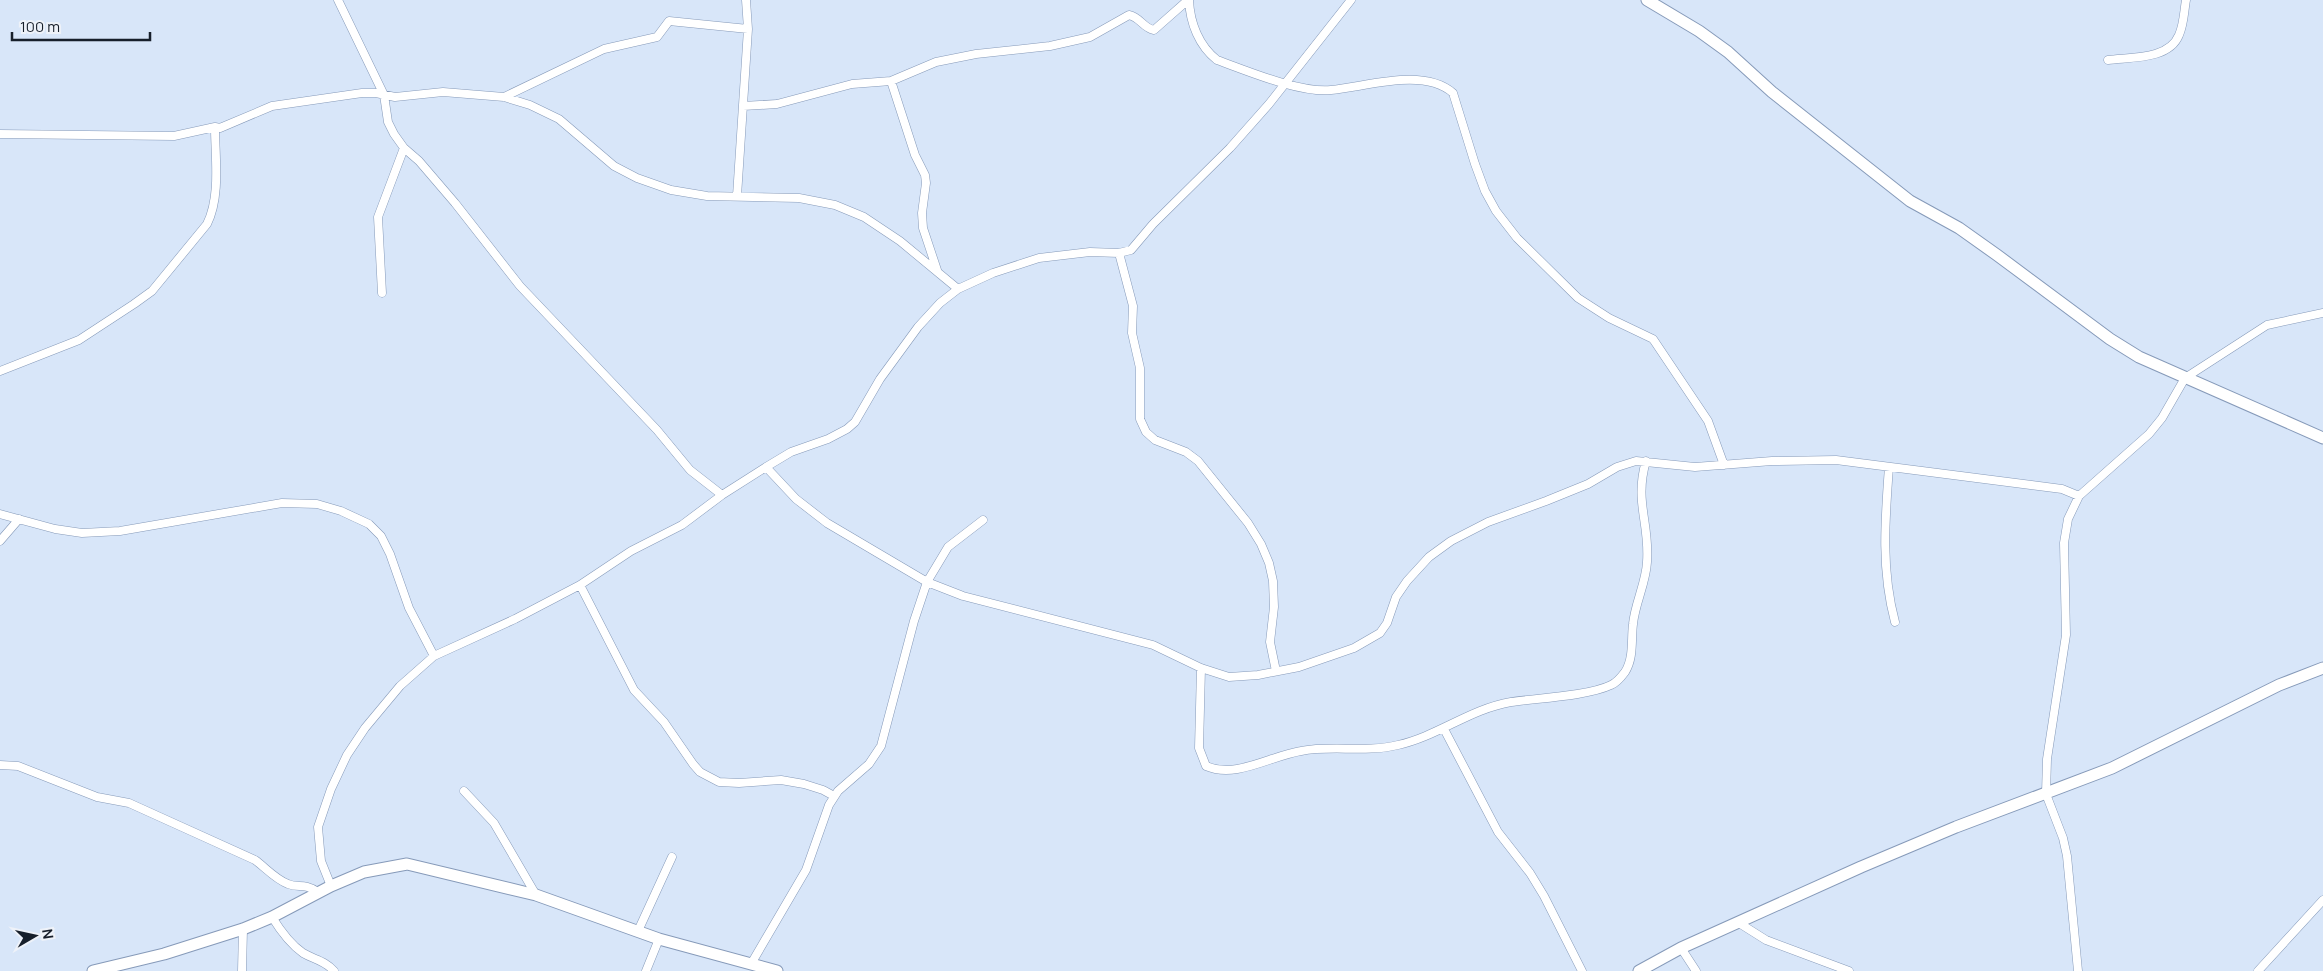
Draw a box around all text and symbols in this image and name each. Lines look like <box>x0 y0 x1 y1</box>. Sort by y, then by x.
scale bar <box>12 10 150 42</box>
text: 100 m <box>20 16 60 37</box>
north arrow <box>10 911 60 961</box>
text: N <box>38 927 59 940</box>

